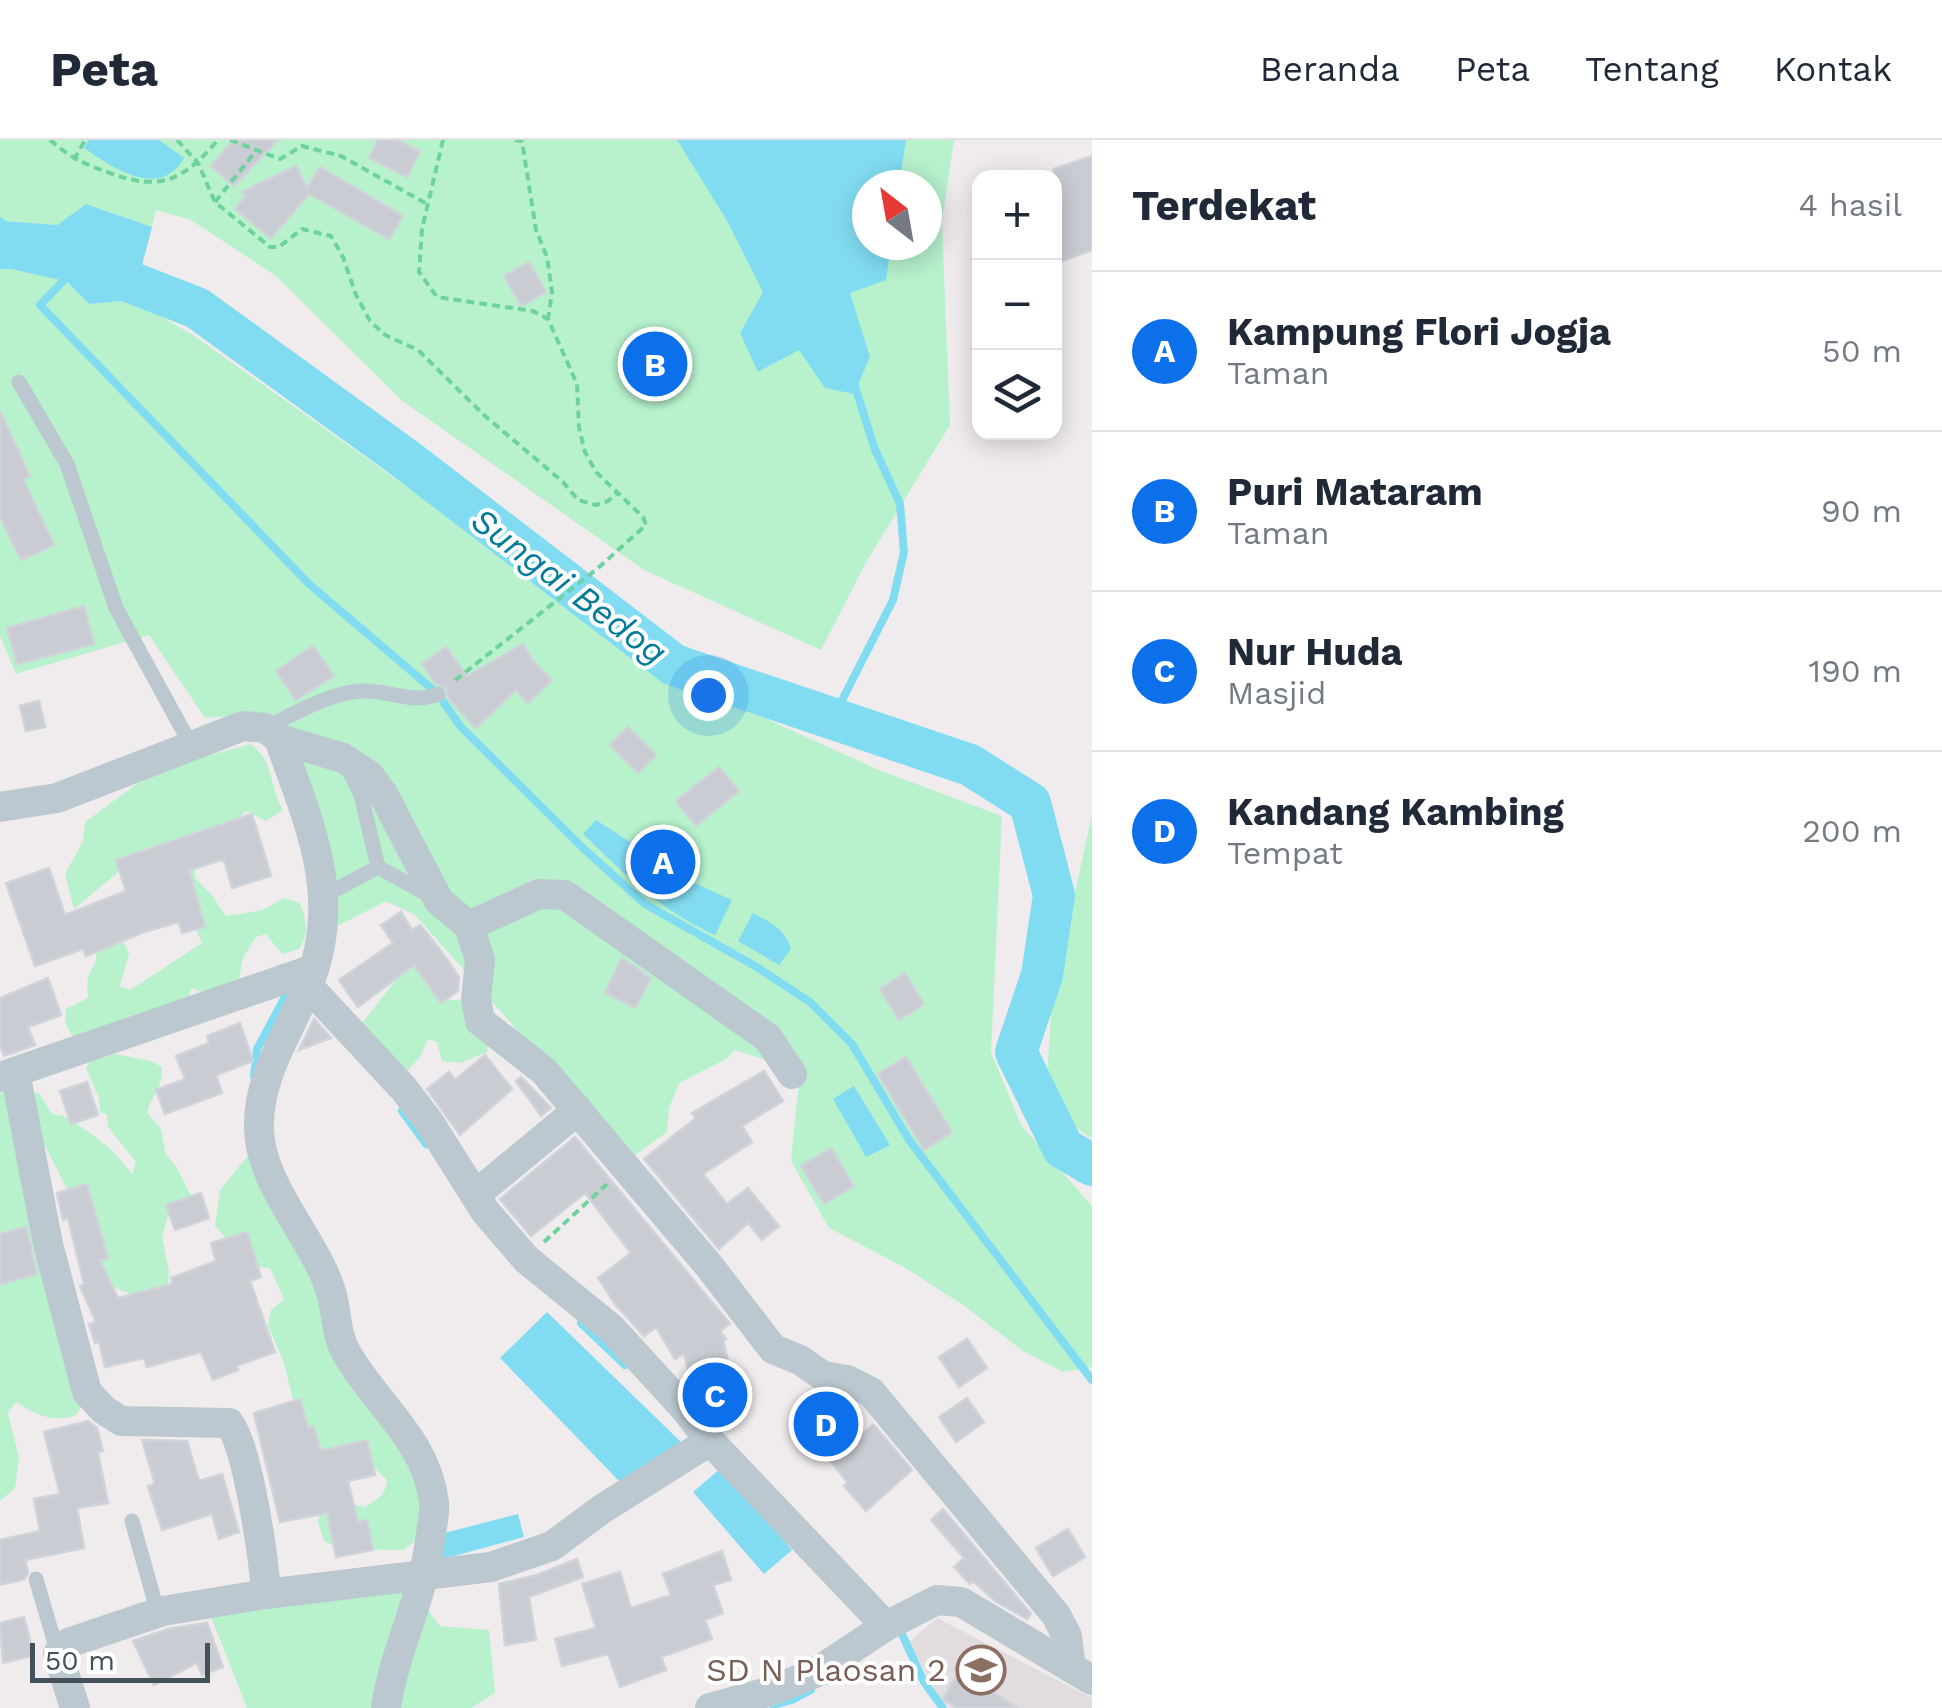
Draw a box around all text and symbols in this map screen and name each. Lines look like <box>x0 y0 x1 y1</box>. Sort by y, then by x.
text: Peta <box>50 41 158 98</box>
text: Beranda <box>1260 48 1400 90</box>
text: Peta <box>1455 48 1530 90</box>
text: Tentang <box>1585 48 1719 90</box>
text: Kontak <box>1774 48 1892 90</box>
north arrow <box>852 170 942 260</box>
map controls <box>972 170 1062 440</box>
button: + <box>972 170 1062 260</box>
text: Terdekat <box>1132 181 1316 230</box>
text: 4 hasil <box>1798 186 1902 224</box>
button: − <box>972 260 1062 350</box>
text: Kampung Flori Jogja <box>1227 310 1611 354</box>
pin: B <box>622 326 688 402</box>
text: A <box>1154 332 1175 370</box>
text: 50 m <box>1822 332 1902 370</box>
button: layers <box>972 350 1062 440</box>
text: Taman <box>1227 354 1330 392</box>
text: Puri Mataram <box>1227 470 1483 514</box>
text: B <box>1154 492 1175 530</box>
text: 90 m <box>1821 492 1902 530</box>
water label: Sungai Bedog <box>463 499 675 673</box>
text: Taman <box>1227 514 1330 552</box>
text: Nur Huda <box>1227 630 1403 674</box>
text: C <box>1154 652 1175 690</box>
text: 190 m <box>1808 652 1902 690</box>
your location <box>683 670 734 721</box>
text: Masjid <box>1227 674 1326 712</box>
text: Kandang Kambing <box>1227 790 1564 834</box>
text: D <box>1153 812 1176 850</box>
text: 200 m <box>1802 812 1902 850</box>
pin: A <box>630 824 696 900</box>
text: Tempat <box>1227 834 1343 872</box>
pin: C <box>682 1358 748 1432</box>
pin: D <box>794 1386 858 1462</box>
scale bar <box>30 1638 210 1682</box>
text: 50 m <box>45 1644 115 1677</box>
school or university icon: SD N Plaosan 2 <box>955 1644 1007 1696</box>
place label: SD N Plaosan 2 <box>706 1651 946 1689</box>

